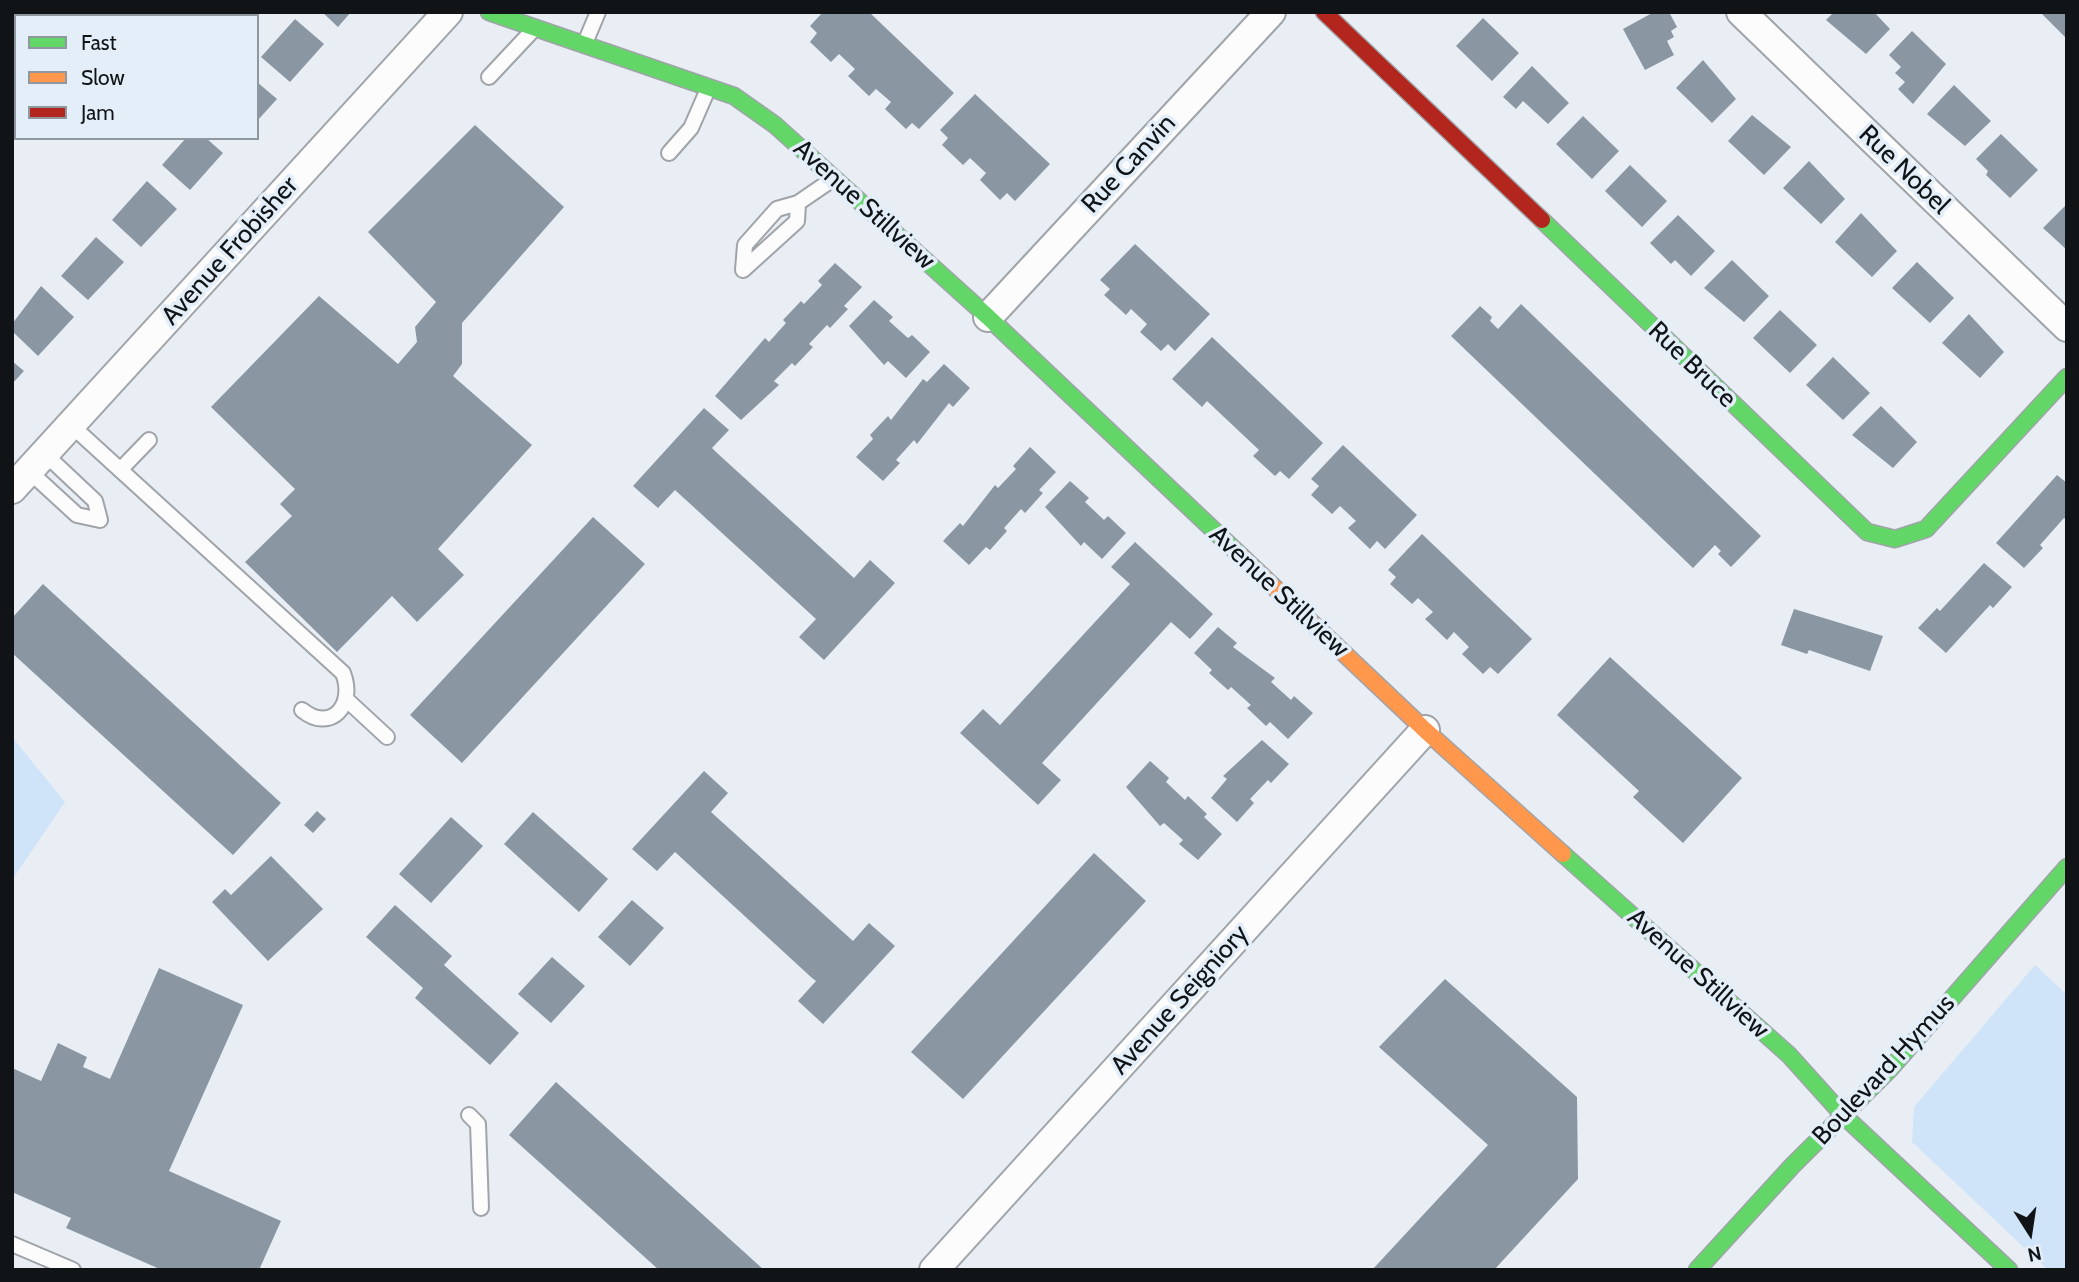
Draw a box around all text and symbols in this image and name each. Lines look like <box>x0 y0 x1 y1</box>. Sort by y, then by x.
legend <box>14 14 259 140</box>
text: Fast <box>81 30 117 55</box>
text: Slow <box>81 65 125 90</box>
text: Jam <box>81 100 115 125</box>
street label: Rue Canvin <box>1075 108 1183 220</box>
street label: Rue Nobel <box>1852 119 1956 221</box>
street label: Avenue Stillview <box>787 133 941 277</box>
street label: Avenue Frobisher <box>155 170 305 332</box>
street label: Rue Bruce <box>1641 315 1743 415</box>
street label: Avenue Stillview <box>1203 519 1355 665</box>
street label: Avenue Stillview <box>1621 902 1775 1046</box>
street label: Avenue Seigniory <box>1105 919 1255 1081</box>
street label: Boulevard Hymus <box>1806 988 1962 1152</box>
north arrow <box>1995 1198 2065 1268</box>
text: N <box>2026 1241 2043 1267</box>

